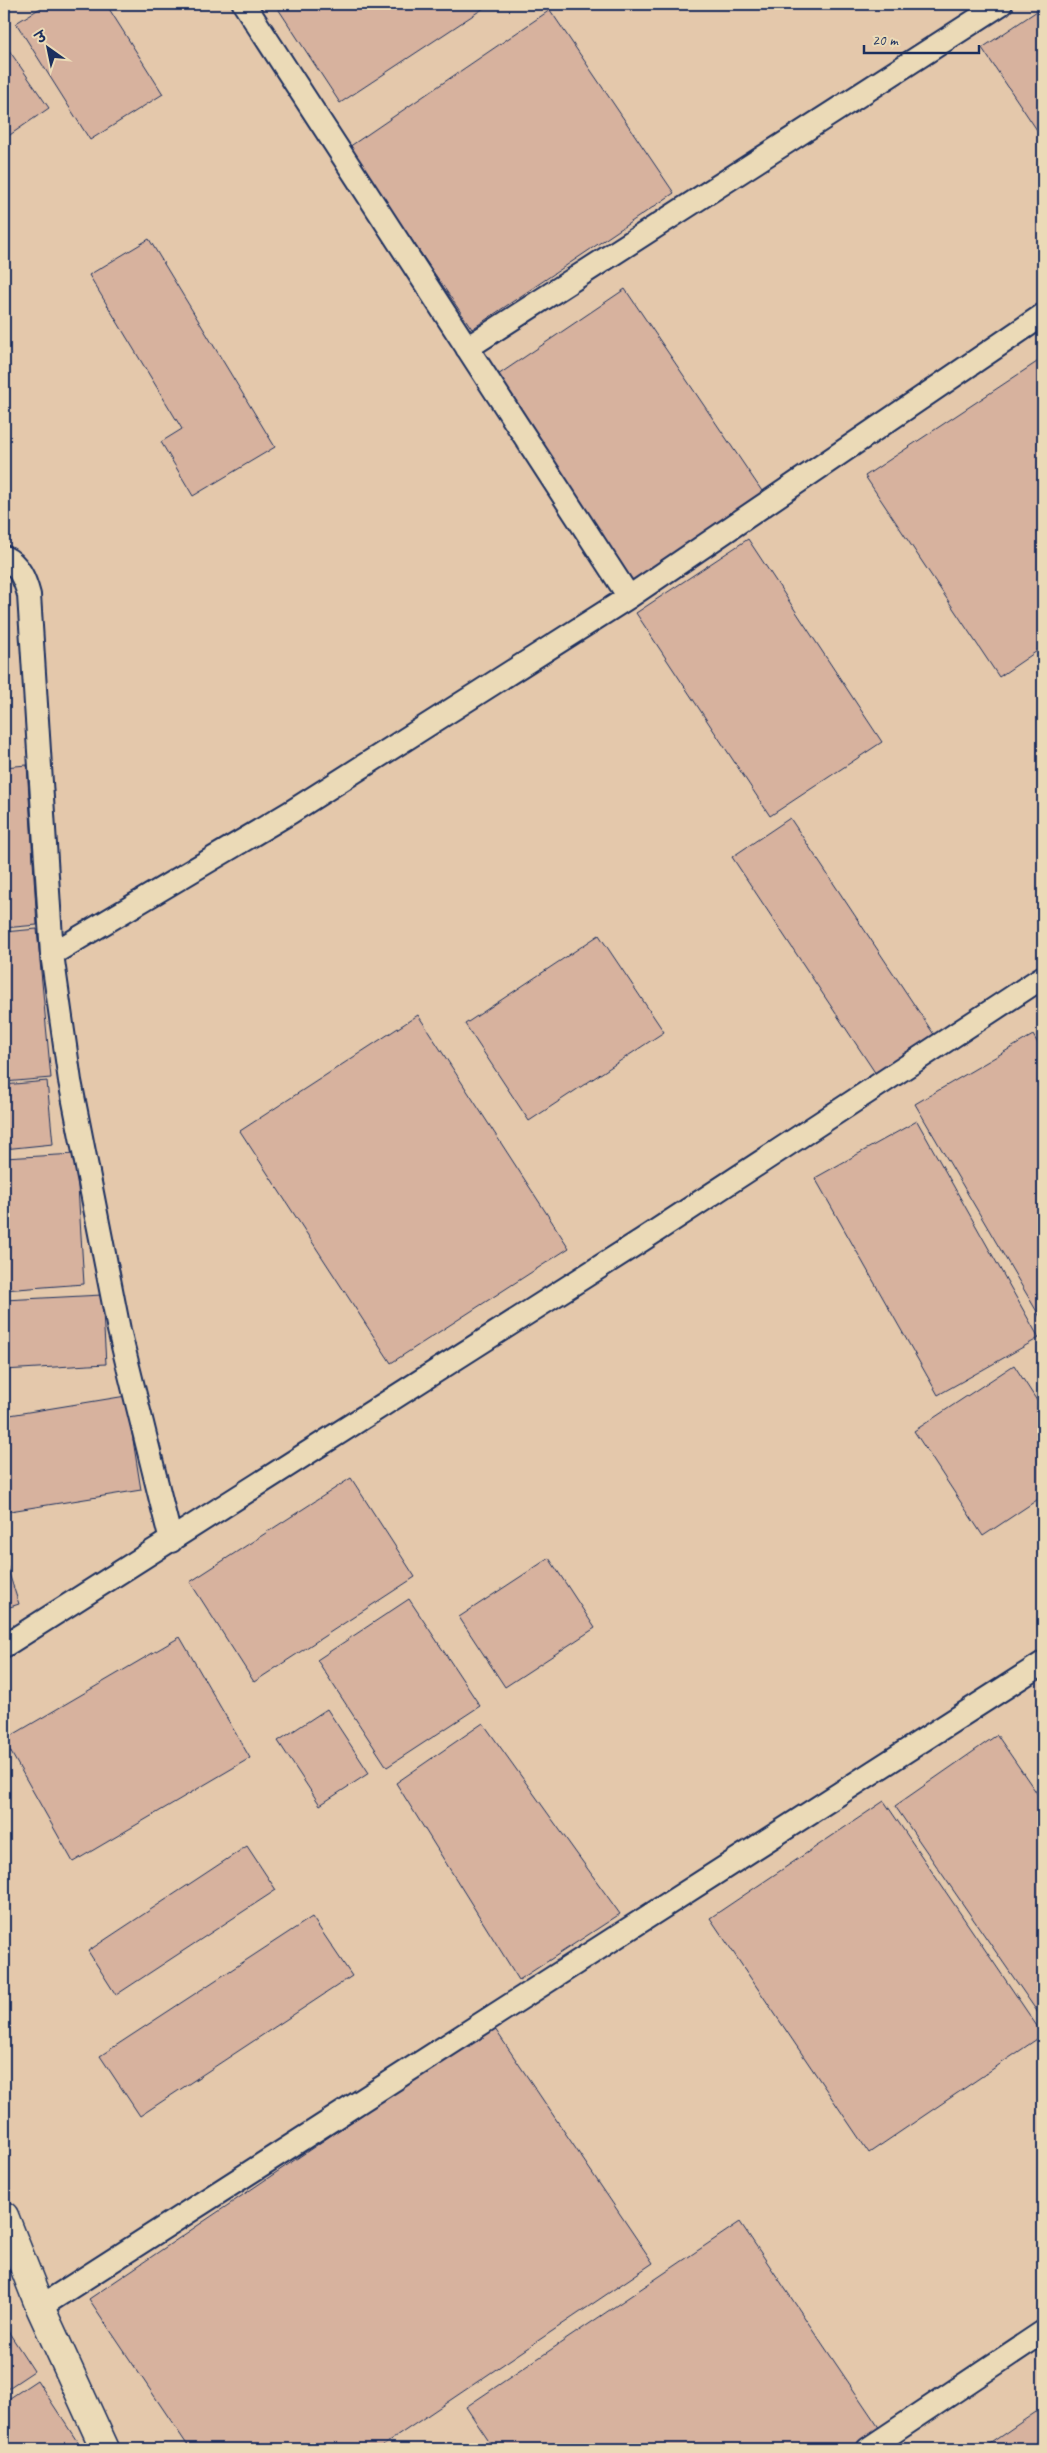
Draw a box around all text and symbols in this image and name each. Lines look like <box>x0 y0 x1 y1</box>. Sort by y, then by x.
north arrow <box>22 22 72 72</box>
scale bar <box>864 22 980 54</box>
text: उ <box>31 27 51 48</box>
text: 20 m <box>872 31 899 50</box>

